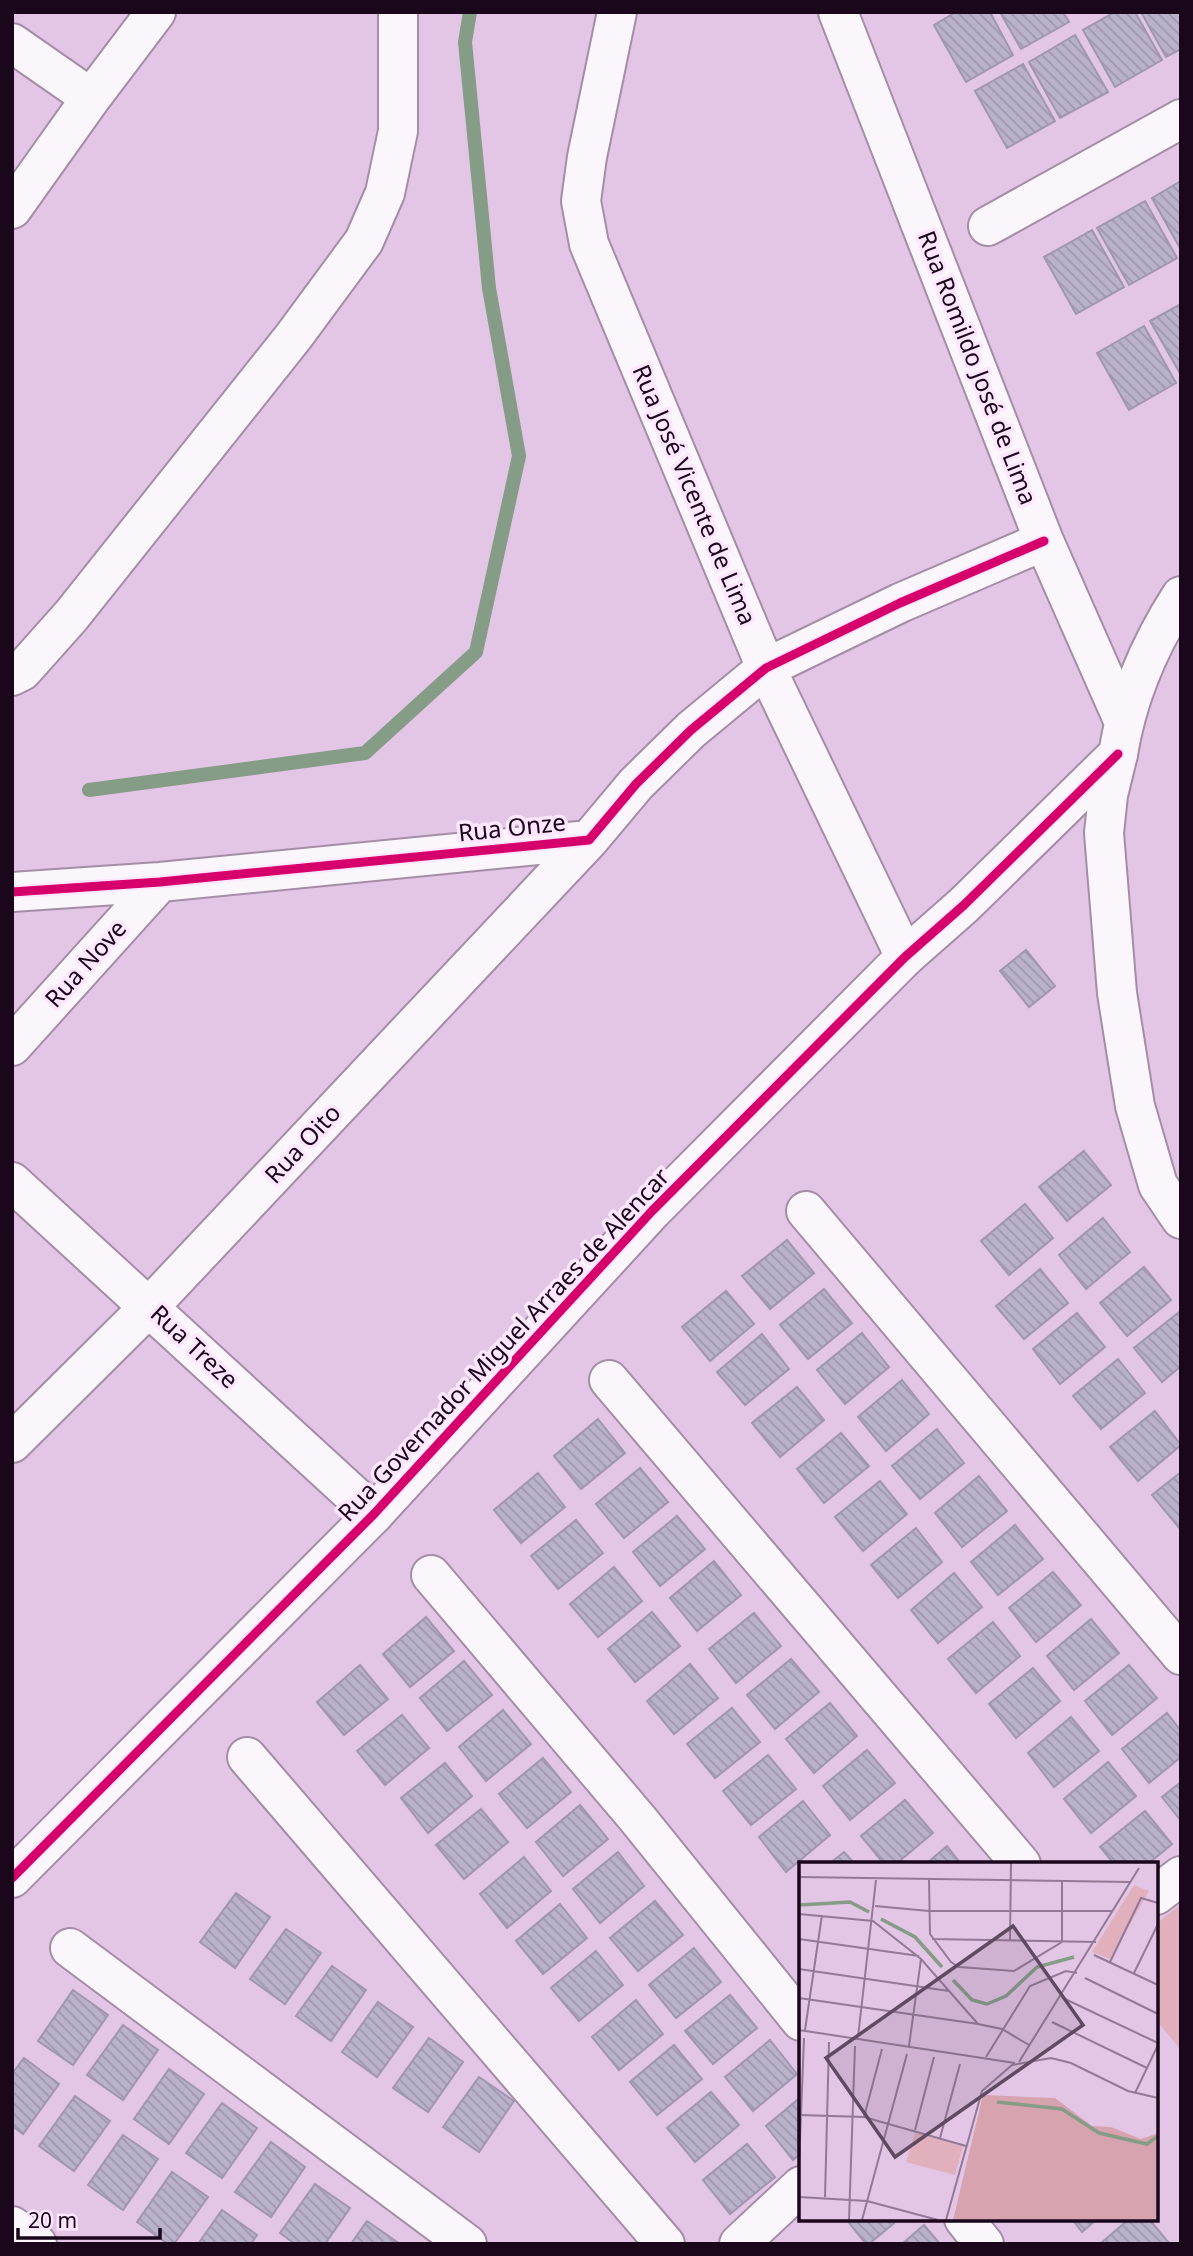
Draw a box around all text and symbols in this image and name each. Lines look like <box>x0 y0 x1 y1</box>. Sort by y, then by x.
street label: Rua Romildo José de Lima <box>911 226 1046 509</box>
street label: Rua José Vicente de Lima <box>626 359 765 630</box>
street label: Rua Onze <box>456 804 567 849</box>
street label: Rua Nove <box>37 912 133 1014</box>
street label: Rua Oito <box>257 1096 347 1190</box>
street label: Rua Governador Miguel Arraes de Alencar <box>330 1160 676 1528</box>
street label: Rua Treze <box>144 1297 246 1395</box>
inset map <box>799 1862 1158 2221</box>
scale bar <box>18 2196 159 2240</box>
text: 20 m <box>28 2206 77 2234</box>

